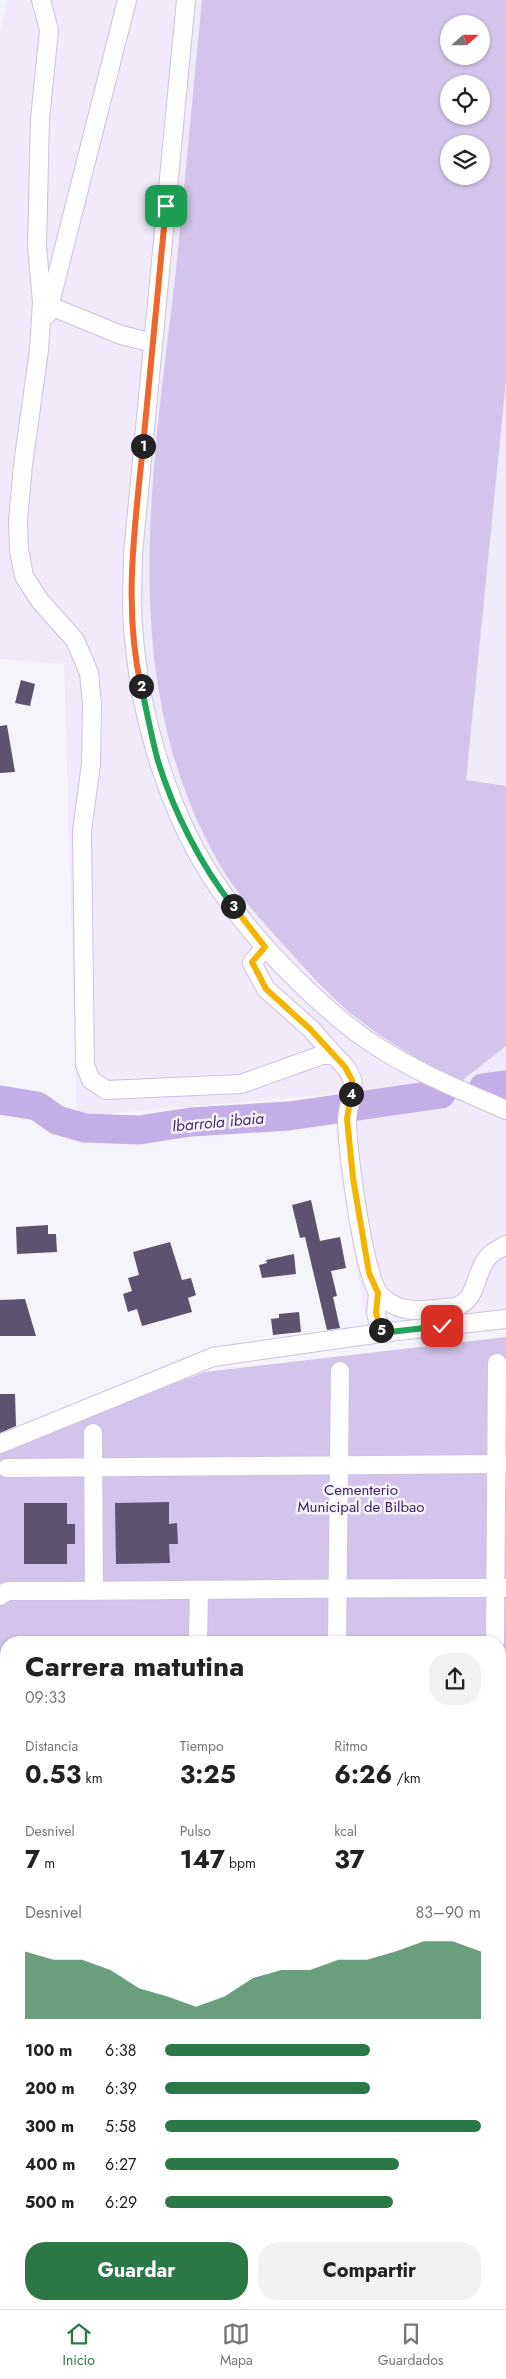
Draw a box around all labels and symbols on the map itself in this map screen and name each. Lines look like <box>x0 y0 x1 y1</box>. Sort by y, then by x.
north arrow <box>440 15 490 65</box>
pin <box>145 185 187 227</box>
pin: 1 <box>130 434 156 458</box>
pin: 2 <box>128 674 154 698</box>
pin: 3 <box>220 894 246 918</box>
pin: 4 <box>338 1082 364 1106</box>
water label: Ibarrola ibaia <box>171 1107 265 1137</box>
pin <box>421 1305 463 1347</box>
pin: 5 <box>368 1318 394 1342</box>
park label: Cementerio Municipal de Bilbao <box>297 1479 425 1518</box>

